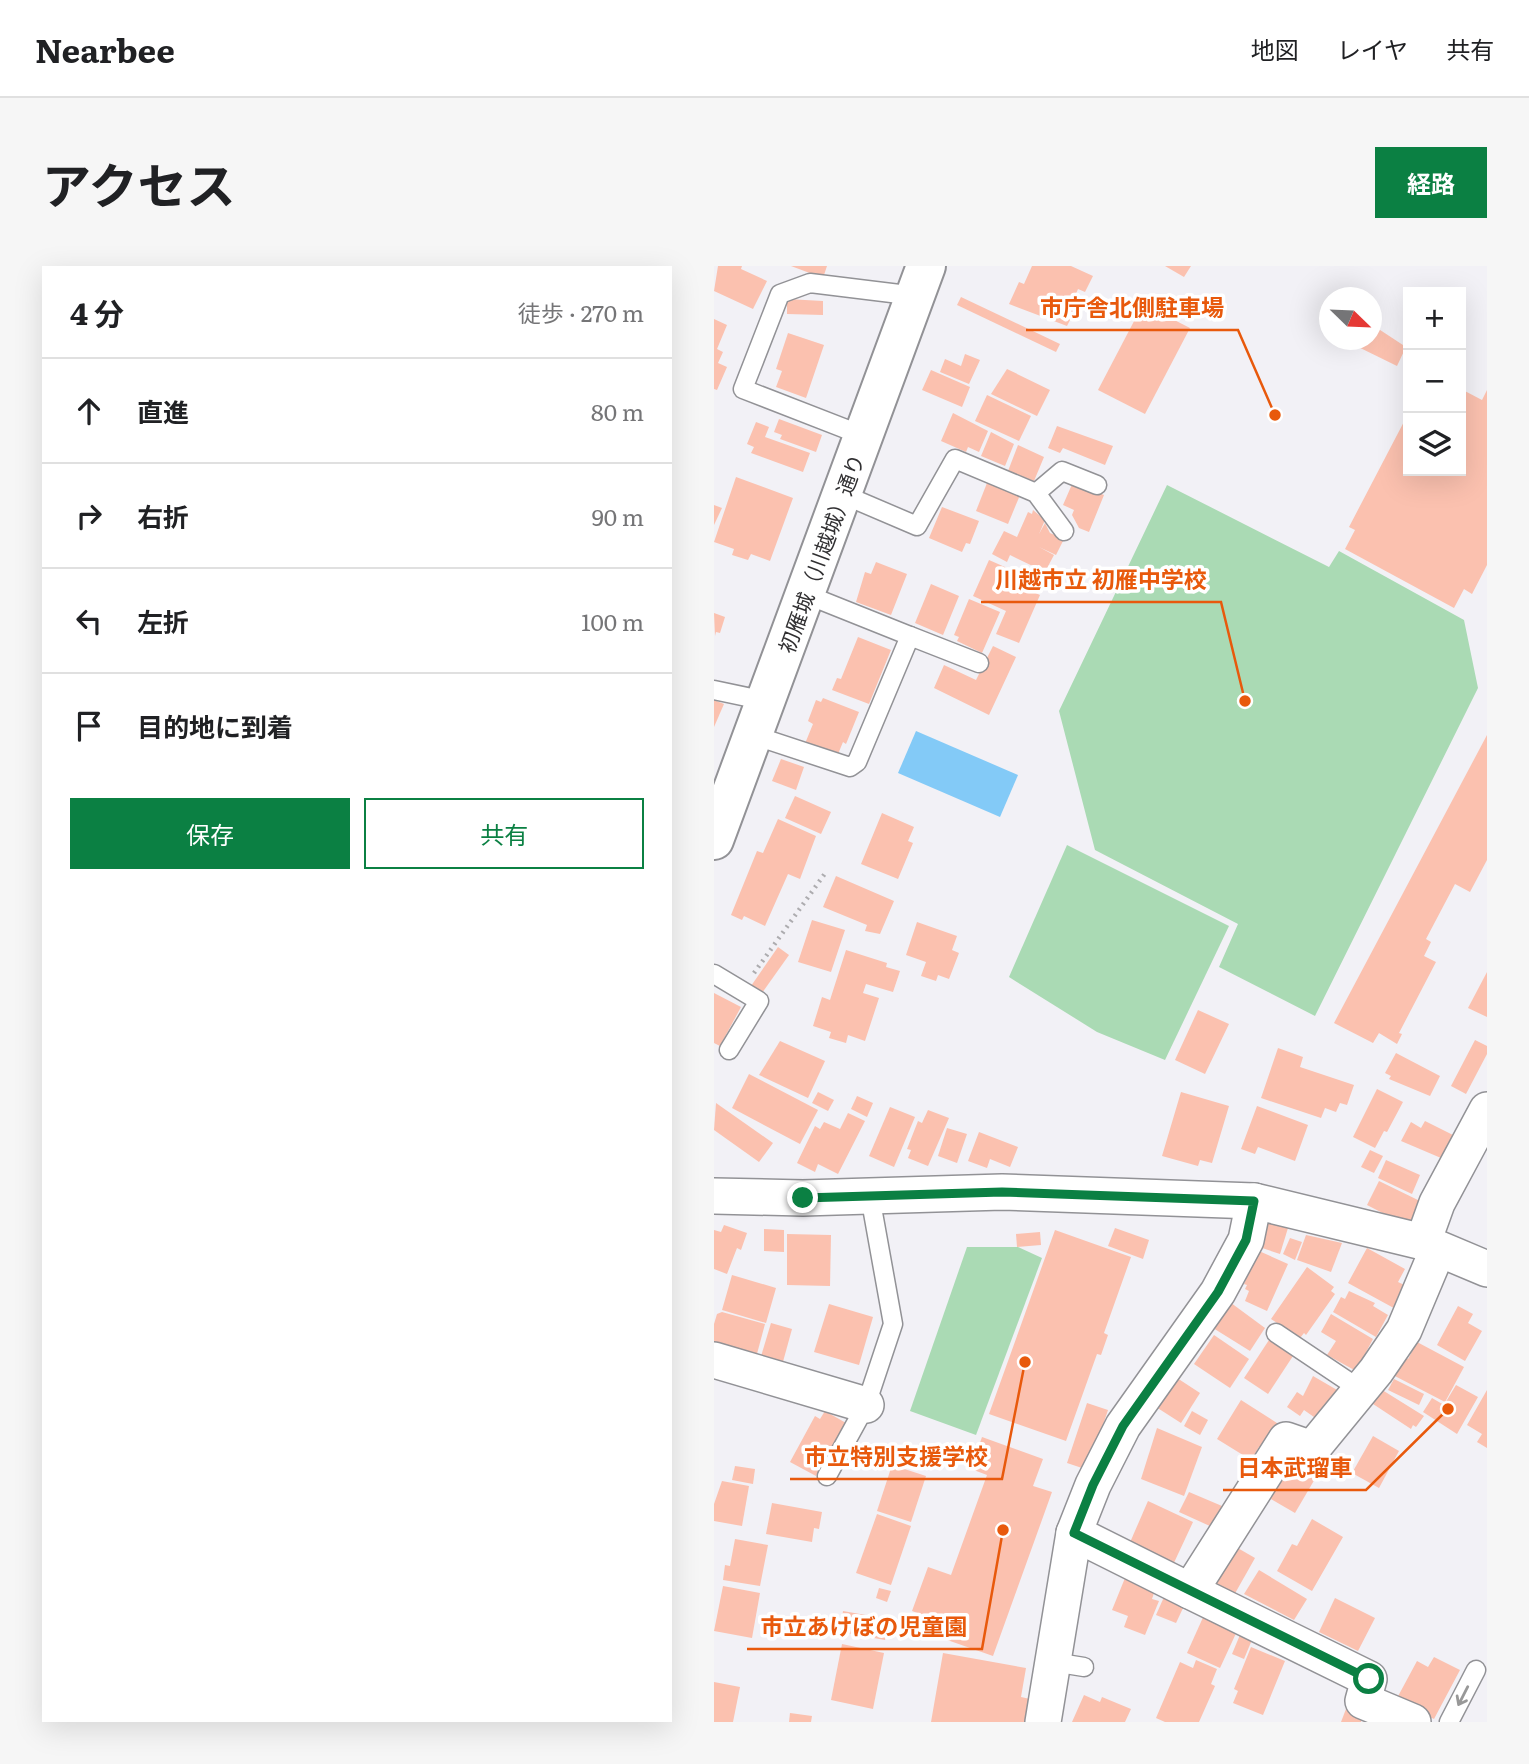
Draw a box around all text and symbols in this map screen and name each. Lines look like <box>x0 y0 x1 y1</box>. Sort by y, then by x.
text: Nearbee <box>35 24 175 73</box>
text: 地図 <box>1251 31 1299 66</box>
text: レイヤ <box>1337 31 1408 66</box>
text: 共有 <box>1446 31 1494 66</box>
text: アクセス <box>42 146 236 219</box>
button: 経路 <box>1375 147 1487 218</box>
callout: 市庁舎北側駐車場 <box>1026 286 1238 330</box>
north arrow <box>1319 287 1382 350</box>
map controls <box>1403 287 1466 476</box>
button: + <box>1403 287 1466 350</box>
text: 市庁舎北側駐車場 <box>1040 289 1224 323</box>
text: 4 分 <box>70 290 124 334</box>
text: 徒歩 · 270 m <box>518 295 644 329</box>
button: − <box>1403 350 1466 413</box>
text: 直進 <box>137 391 189 430</box>
icon: ahead <box>70 392 108 430</box>
text: 80 m <box>591 394 644 428</box>
button: layers <box>1403 413 1466 476</box>
street label: 初雁城（川越城）通り <box>770 449 870 657</box>
text: 右折 <box>137 496 189 535</box>
icon: right <box>70 497 108 535</box>
text: 90 m <box>592 499 644 533</box>
callout: 川越市立 初雁中学校 <box>981 558 1221 602</box>
text: 川越市立 初雁中学校 <box>995 561 1207 595</box>
text: 左折 <box>137 601 189 640</box>
icon: left <box>70 602 108 640</box>
text: 100 m <box>581 604 644 638</box>
text: 目的地に到着 <box>137 706 293 745</box>
icon: arrive <box>70 707 108 745</box>
button: 保存 <box>70 798 350 869</box>
button: 共有 <box>364 798 644 869</box>
route end <box>787 1182 818 1213</box>
callout: 市立特別支援学校 <box>790 1435 1002 1479</box>
text: 市立特別支援学校 <box>804 1438 988 1472</box>
callout: 日本武瑠車 <box>1223 1446 1366 1490</box>
text: 日本武瑠車 <box>1238 1449 1353 1483</box>
callout: 市立あけぼの児童園 <box>747 1605 982 1649</box>
text: 市立あけぼの児童園 <box>761 1608 968 1642</box>
route start <box>1353 1663 1384 1694</box>
one-way arrow <box>1455 1685 1469 1706</box>

